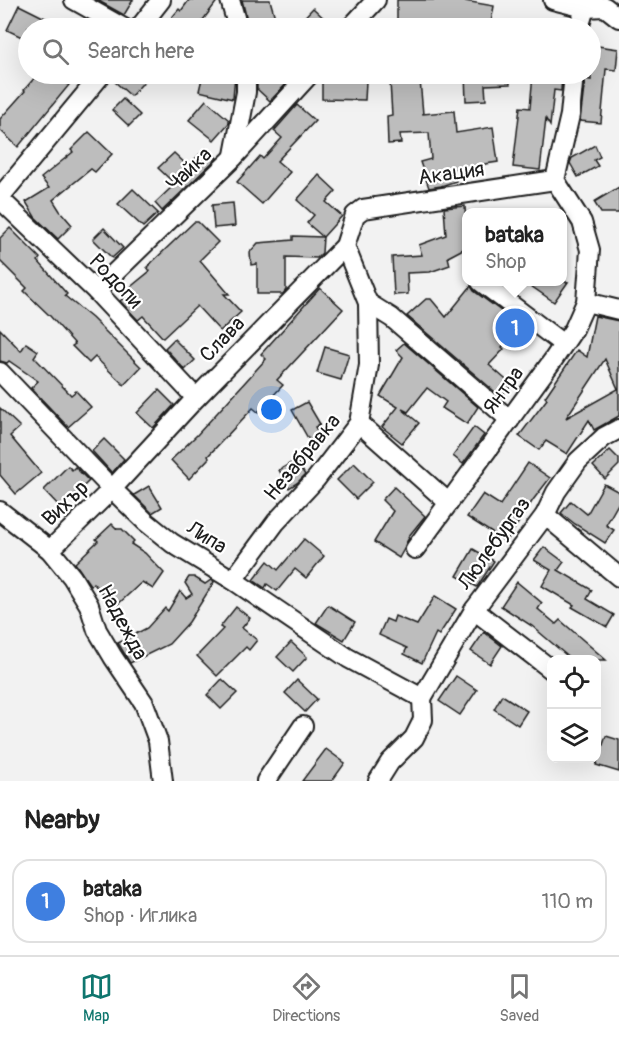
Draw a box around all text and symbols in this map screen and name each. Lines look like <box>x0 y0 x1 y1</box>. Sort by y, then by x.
search box <box>18 18 601 84</box>
icon: search <box>39 35 72 68</box>
text: Search here <box>87 37 194 65</box>
street label: Чайка <box>161 141 218 197</box>
street label: Акация <box>416 155 486 191</box>
popup <box>462 208 567 286</box>
text: bataka <box>485 221 544 249</box>
street label: Родопи <box>83 248 148 314</box>
text: Shop <box>485 249 526 274</box>
pin: 1 <box>496 306 534 350</box>
street label: Слава <box>194 311 251 368</box>
street label: Янтра <box>477 361 530 420</box>
your location <box>257 395 286 424</box>
street label: Незабравка <box>258 408 347 506</box>
street label: Вихър <box>36 475 94 532</box>
street label: Люлебургаз <box>451 492 537 596</box>
street label: Липа <box>181 514 232 560</box>
street label: Надежда <box>91 580 154 665</box>
map controls <box>547 655 601 763</box>
button: locate <box>547 655 601 709</box>
button: layers <box>547 709 601 763</box>
text: Nearby <box>24 804 100 836</box>
text: bataka <box>83 875 142 903</box>
text: 1 <box>42 889 49 914</box>
text: 110 m <box>542 889 593 914</box>
text: Shop · Иглика <box>83 903 197 928</box>
tab: Map <box>80 970 113 1026</box>
tab: Directions <box>272 970 340 1026</box>
tab: Saved <box>500 970 539 1026</box>

